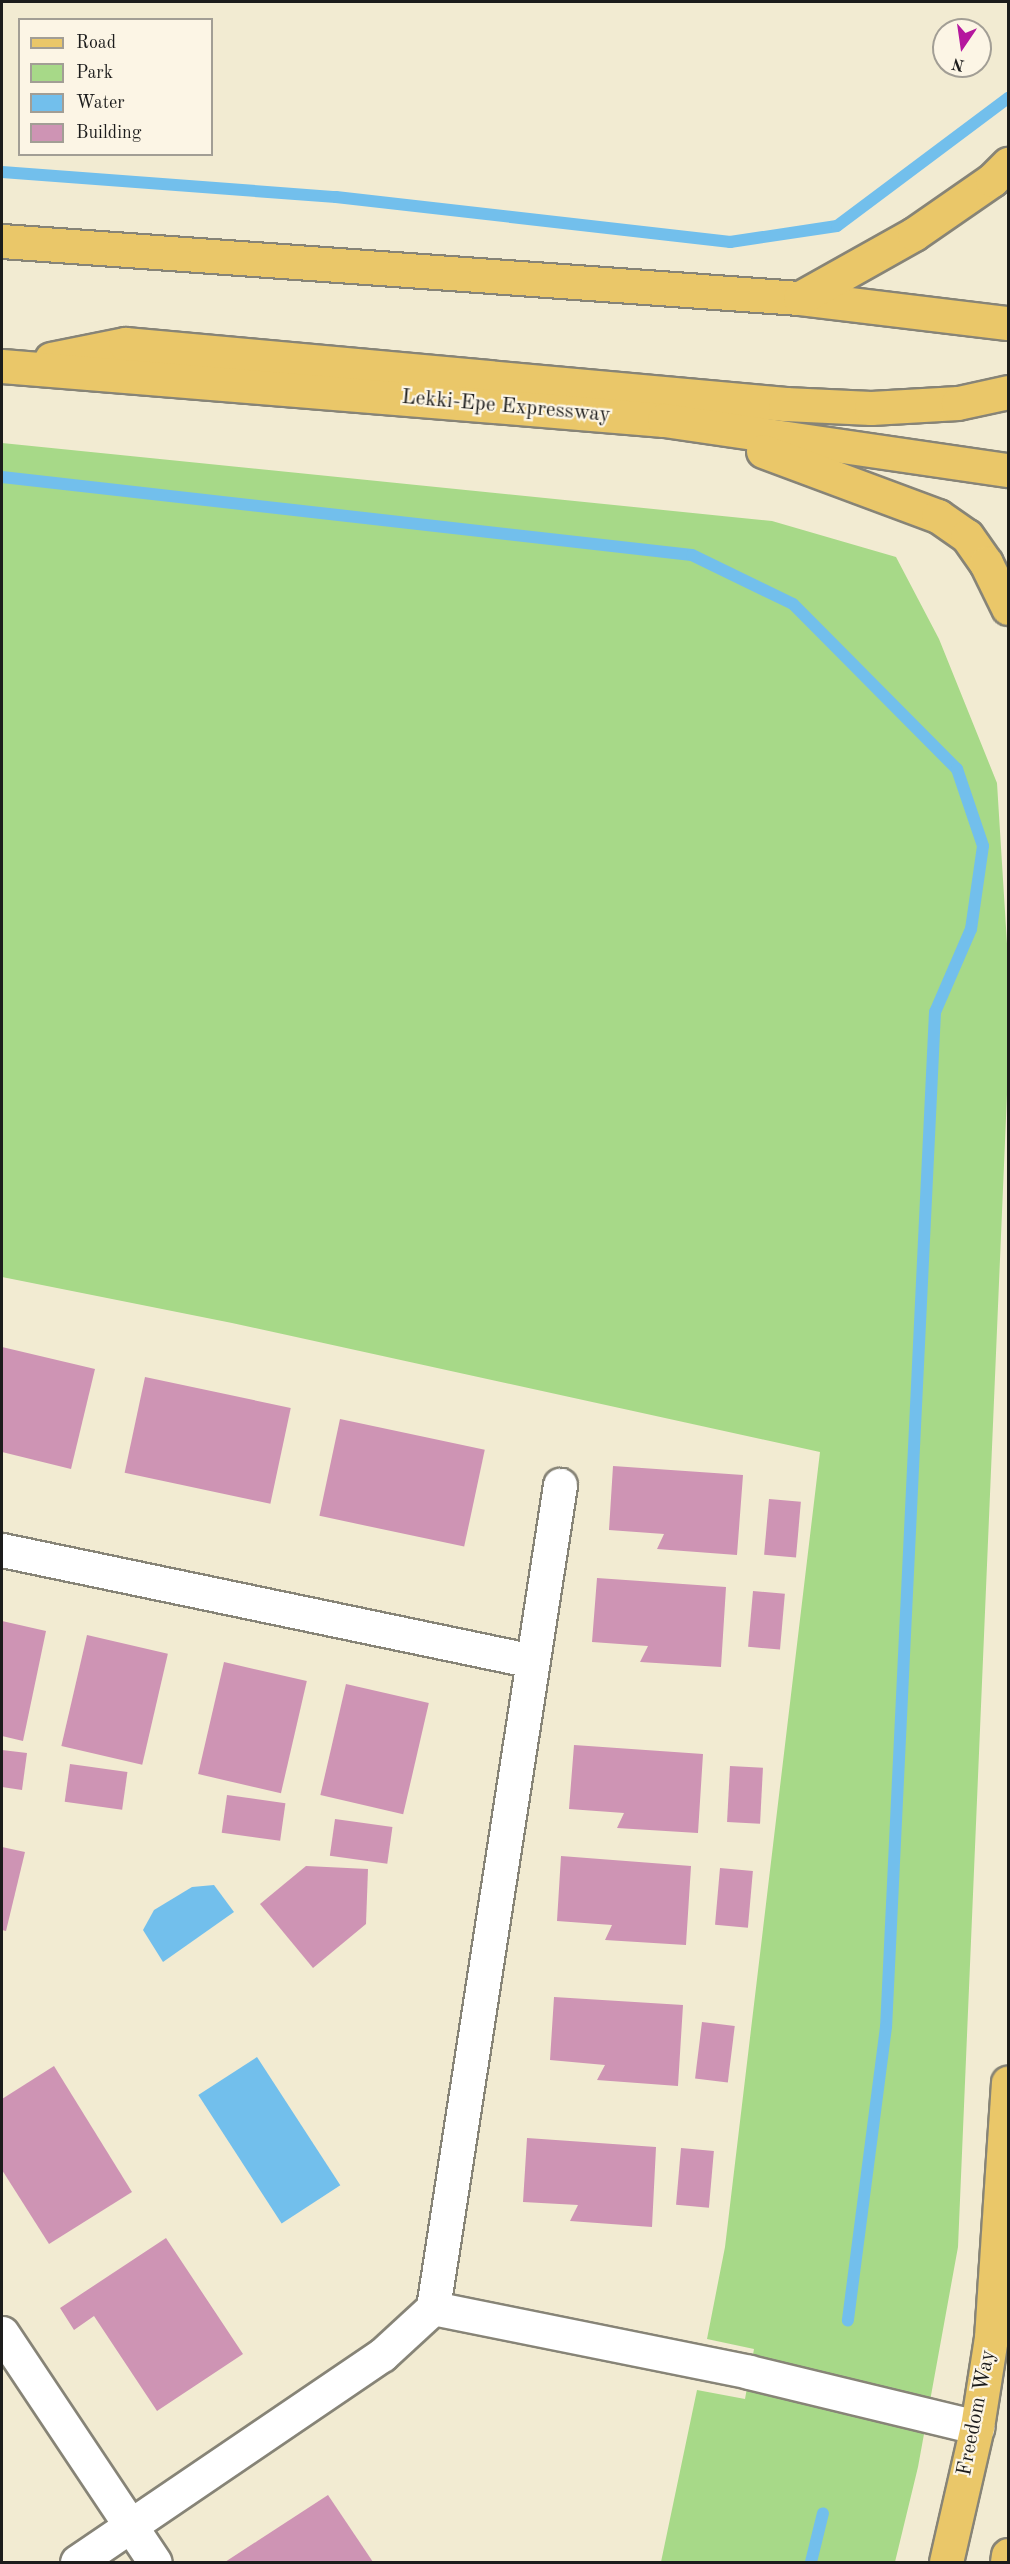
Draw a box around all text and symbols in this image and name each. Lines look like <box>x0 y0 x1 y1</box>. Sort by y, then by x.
legend <box>18 18 213 156</box>
north arrow <box>932 18 992 78</box>
text: Road <box>76 34 116 52</box>
text: N <box>951 54 966 73</box>
text: Park <box>76 64 113 82</box>
text: Water <box>76 94 125 112</box>
text: Building <box>76 124 141 142</box>
street label: Lekki-Epe Expressway <box>401 385 611 429</box>
street label: Freedom Way <box>952 2348 1002 2478</box>

